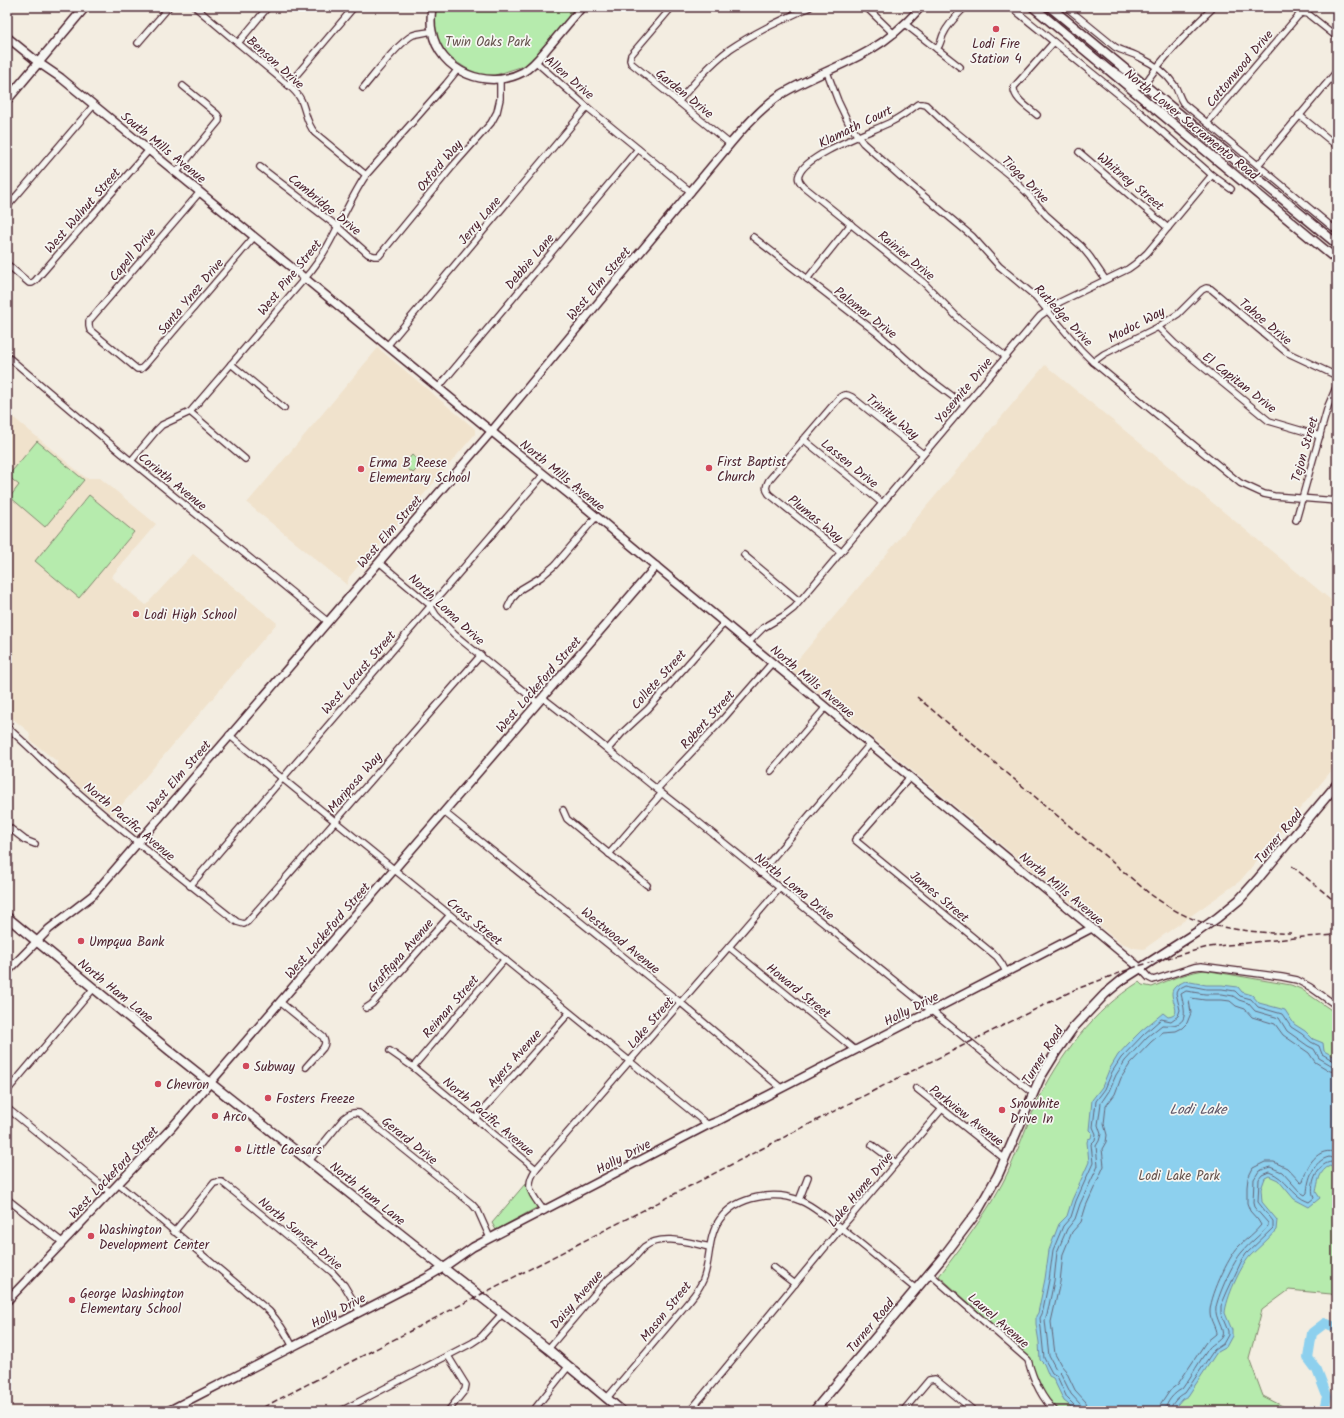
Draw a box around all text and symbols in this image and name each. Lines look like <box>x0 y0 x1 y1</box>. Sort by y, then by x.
marker: Lodi Fire Station 4 <box>991 24 1001 34</box>
street label: Cottonwood Drive <box>1201 25 1279 112</box>
street label: Benson Drive <box>241 31 309 95</box>
park label: Twin Oaks Park <box>445 32 532 53</box>
place label: Lodi Fire Station 4 <box>970 34 1022 70</box>
street label: Allen Drive <box>540 51 599 105</box>
street label: Garden Drive <box>650 64 718 124</box>
street label: North Lower Sacramento Road <box>1119 64 1263 186</box>
street label: Klamath Court <box>815 100 897 154</box>
street label: South Mills Avenue <box>116 107 211 189</box>
street label: Oxford Way <box>412 135 469 197</box>
street label: Whitney Street <box>1092 148 1169 217</box>
street label: Tioga Drive <box>996 151 1054 209</box>
street label: West Walnut Street <box>40 163 127 258</box>
street label: Cambridge Drive <box>283 169 365 242</box>
street label: Jerry Lane <box>454 192 507 250</box>
street label: Capell Drive <box>104 223 162 286</box>
street label: Rainier Drive <box>873 226 939 287</box>
street label: Debbie Lane <box>500 229 560 295</box>
street label: West Pine Street <box>253 234 328 321</box>
street label: West Elm Street <box>562 242 637 326</box>
street label: Santa Ynez Drive <box>153 254 230 340</box>
street label: Rutledge Drive <box>1028 280 1098 352</box>
street label: Palomar Drive <box>829 282 901 345</box>
street label: Tahoe Drive <box>1234 294 1296 351</box>
street label: Modoc Way <box>1104 301 1170 349</box>
street label: El Capitan Drive <box>1197 347 1281 419</box>
street label: Yosemite Drive <box>930 353 998 429</box>
street label: Trinity Way <box>861 389 924 446</box>
street label: Tejon Street <box>1286 413 1325 485</box>
street label: Lassen Drive <box>815 434 883 494</box>
street label: North Mills Avenue <box>515 435 610 517</box>
street label: Corinth Avenue <box>133 448 211 517</box>
place label: First Baptist Church <box>717 452 787 488</box>
place label: Erma B Reese Elementary School <box>369 453 470 489</box>
marker: First Baptist Church <box>704 463 714 473</box>
marker: Erma B Reese Elementary School <box>356 464 366 474</box>
street label: West Elm Street <box>352 490 429 573</box>
street label: Plumas Way <box>783 490 848 549</box>
street label: North Loma Drive <box>403 569 489 651</box>
place label: Lodi High School <box>144 605 237 626</box>
marker: Lodi High School <box>131 609 141 619</box>
street label: West Locust Street <box>317 626 402 720</box>
street label: West Lockeford Street <box>491 631 588 738</box>
street label: North Mills Avenue <box>765 640 859 724</box>
street label: Collete Street <box>626 644 693 715</box>
street label: Robert Street <box>676 685 741 754</box>
street label: West Elm Street <box>141 735 218 818</box>
street label: Mariposa Way <box>323 747 388 818</box>
street label: North Pacific Avenue <box>78 777 180 867</box>
street label: Turner Road <box>1250 805 1309 869</box>
street label: North Mills Avenue <box>1014 847 1108 931</box>
street label: North Loma Drive <box>749 848 839 926</box>
street label: James Street <box>905 866 974 929</box>
street label: West Lockeford Street <box>280 877 377 984</box>
street label: Cross Street <box>441 893 508 952</box>
street label: Westwood Avenue <box>576 902 665 980</box>
street label: Graffigna Avenue <box>363 914 440 998</box>
place label: Umpqua Bank <box>89 932 165 953</box>
marker: Umpqua Bank <box>76 936 86 946</box>
street label: North Ham Lane <box>72 954 158 1029</box>
street label: Howard Street <box>761 958 836 1025</box>
street label: Reiman Street <box>418 970 485 1043</box>
street label: Holly Drive <box>880 986 943 1032</box>
street label: Lake Street <box>622 991 680 1054</box>
street label: Turner Road <box>1017 1022 1070 1089</box>
street label: Ayers Avenue <box>483 1025 547 1093</box>
place label: Subway <box>254 1057 296 1078</box>
marker: Subway <box>241 1061 251 1071</box>
street label: North Pacific Avenue <box>437 1072 539 1162</box>
place label: Chevron <box>166 1075 209 1096</box>
marker: Chevron <box>153 1079 163 1089</box>
street label: Parkview Avenue <box>924 1080 1008 1152</box>
place label: Fosters Freeze <box>276 1089 355 1110</box>
marker: Fosters Freeze <box>263 1093 273 1103</box>
place label: Snowhite Drive In <box>1010 1094 1060 1130</box>
water label: Lodi Lake <box>1170 1099 1228 1121</box>
marker: Snowhite Drive In <box>997 1105 1007 1115</box>
place label: Arco <box>223 1107 247 1128</box>
marker: Arco <box>210 1111 220 1121</box>
street label: Gerard Drive <box>376 1112 442 1171</box>
street label: West Lockeford Street <box>64 1121 165 1224</box>
street label: Holly Drive <box>593 1134 655 1181</box>
place label: Little Caesars <box>246 1140 322 1161</box>
marker: Little Caesars <box>233 1144 243 1154</box>
street label: Lake Home Drive <box>823 1147 899 1233</box>
street label: North Ham Lane <box>324 1157 410 1232</box>
park label: Lodi Lake Park <box>1138 1166 1221 1187</box>
street label: North Sunset Drive <box>253 1192 347 1276</box>
place label: Washington Development Center <box>99 1220 210 1256</box>
marker: Washington Development Center <box>86 1231 96 1241</box>
street label: Daisy Avenue <box>545 1266 609 1334</box>
street label: Mason Street <box>635 1276 698 1347</box>
place label: George Washington Elementary School <box>80 1284 184 1320</box>
street label: Holly Drive <box>308 1288 370 1335</box>
street label: Laurel Avenue <box>962 1288 1034 1354</box>
street label: Turner Road <box>842 1294 901 1358</box>
marker: George Washington Elementary School <box>67 1295 77 1305</box>

